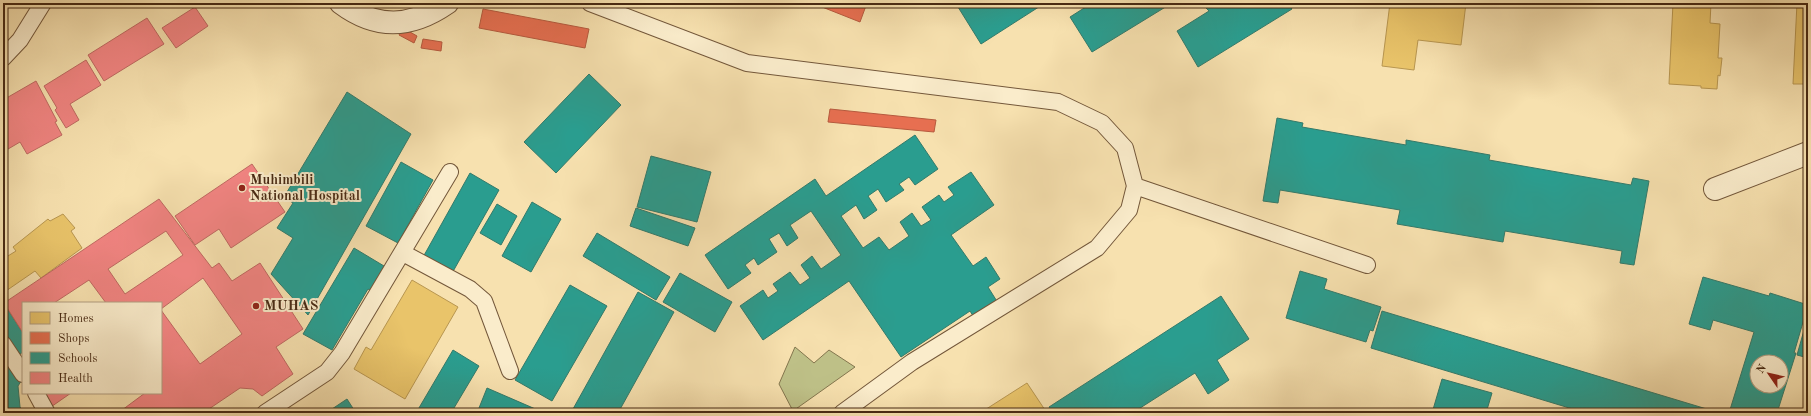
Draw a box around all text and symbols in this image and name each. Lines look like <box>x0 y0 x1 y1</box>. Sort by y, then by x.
place label: Muhimbili National Hospital <box>250 173 360 203</box>
marker: Muhimbili National Hospital <box>237 183 247 193</box>
place label: MUHAS <box>264 299 318 313</box>
marker: MUHAS <box>251 301 261 311</box>
legend <box>22 302 162 394</box>
text: Homes <box>58 313 94 325</box>
text: Shops <box>58 333 89 345</box>
text: Schools <box>58 353 98 365</box>
north arrow <box>1749 354 1789 394</box>
text: N <box>1755 362 1769 376</box>
text: Health <box>58 373 93 385</box>

